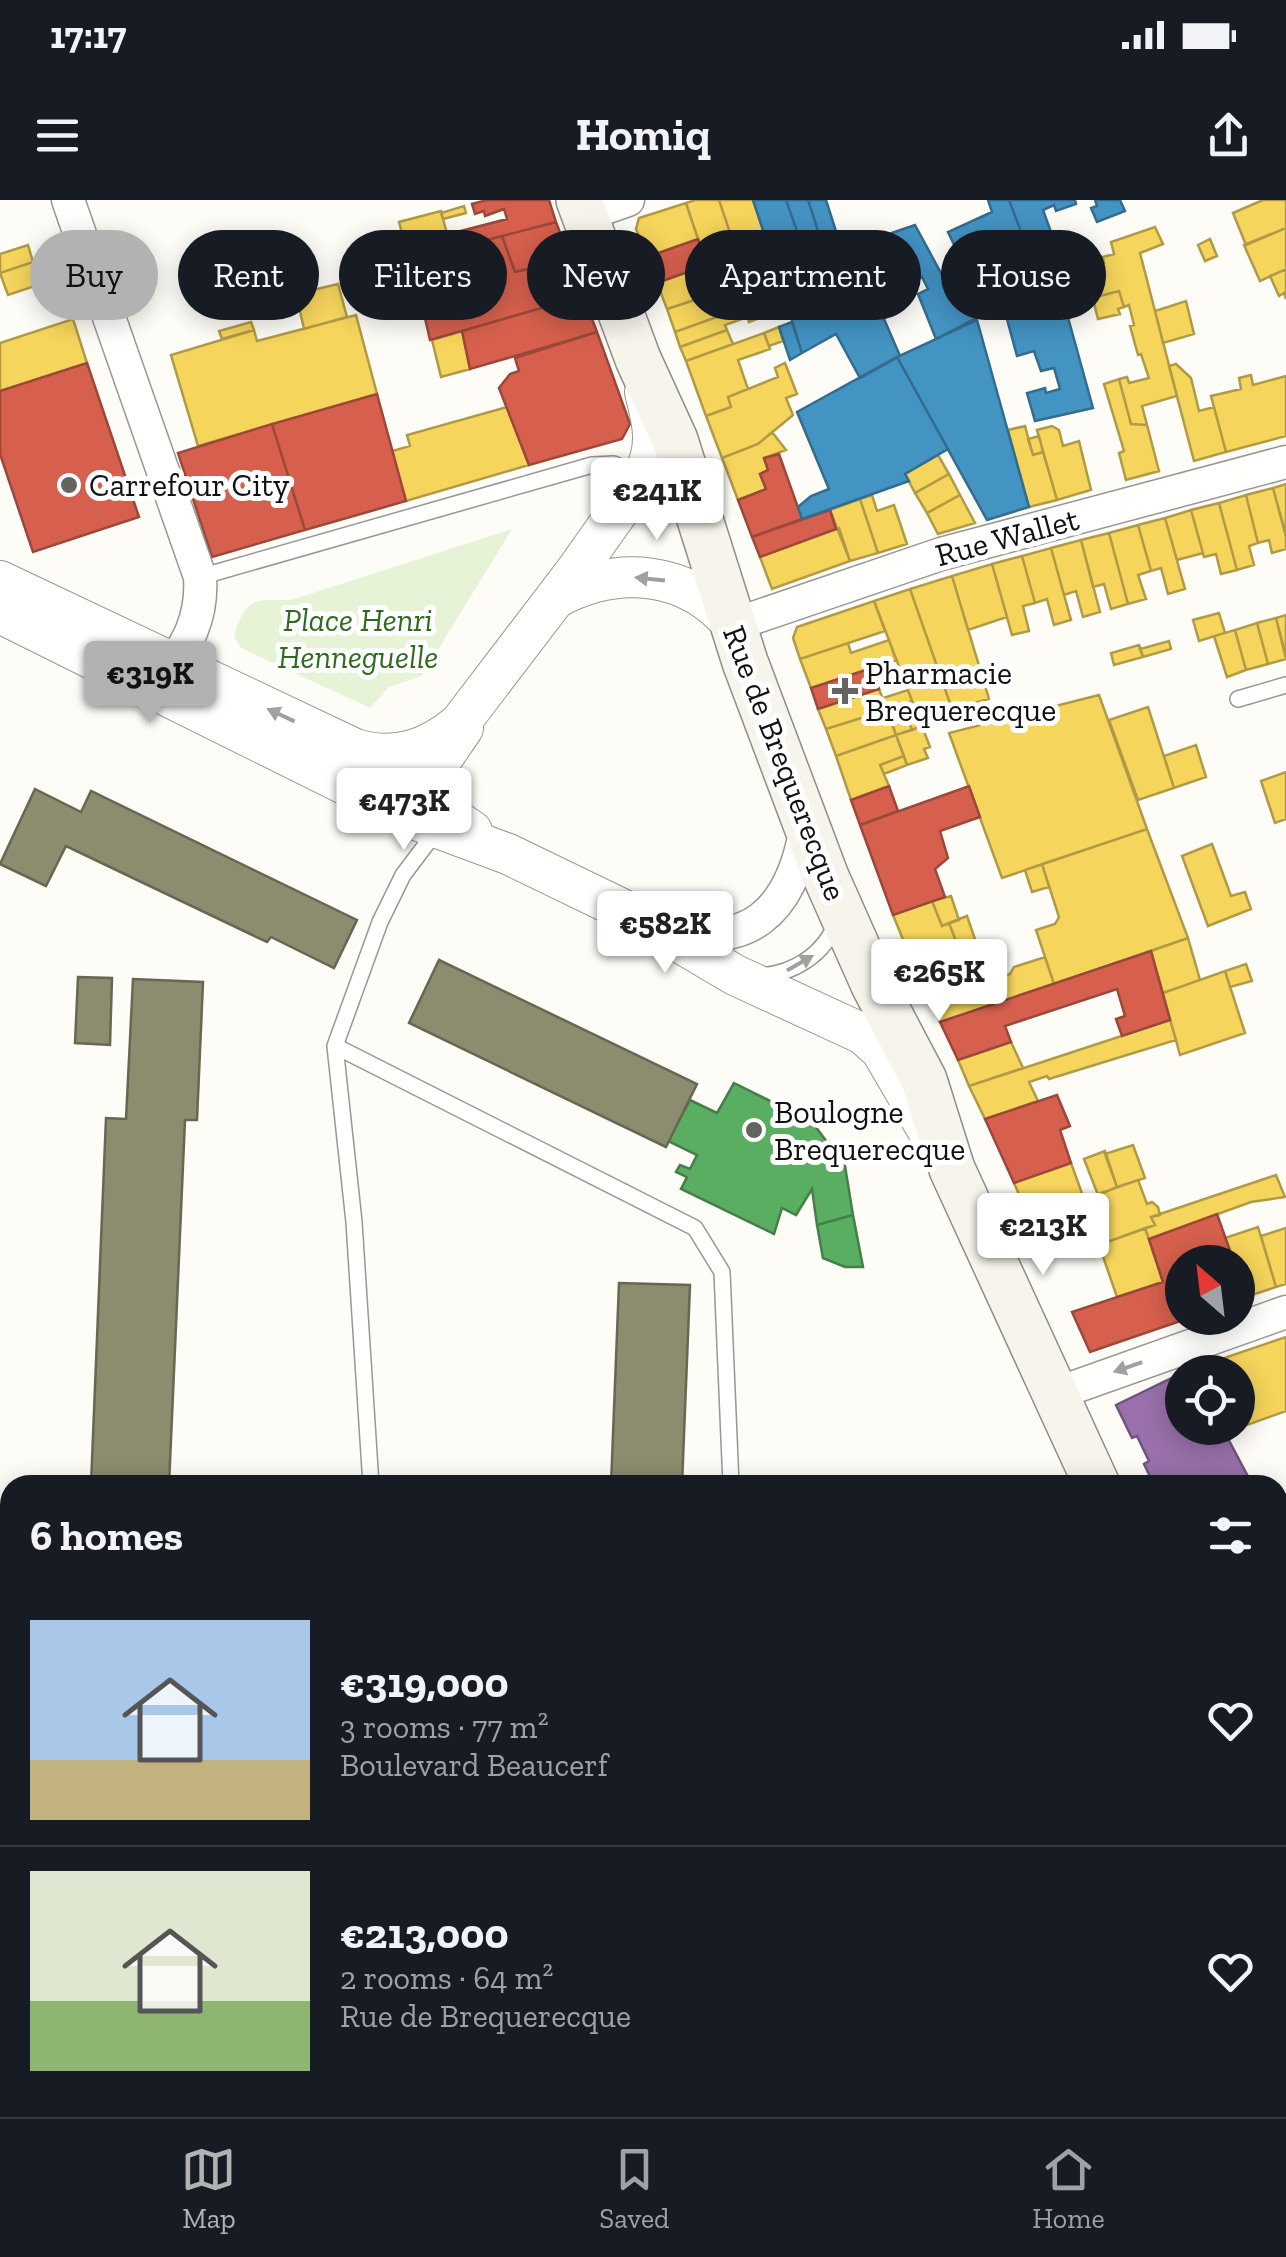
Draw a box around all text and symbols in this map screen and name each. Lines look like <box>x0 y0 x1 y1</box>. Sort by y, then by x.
text: 17:17 <box>50 12 126 58</box>
icon: menu <box>30 108 85 163</box>
text: Homiq <box>576 108 710 162</box>
icon: share <box>1201 108 1256 163</box>
chip: Buy <box>30 230 158 320</box>
chip: Rent <box>178 230 319 320</box>
chip: Filters <box>339 230 507 320</box>
chip: New <box>527 230 665 320</box>
chip: Apartment <box>685 230 921 320</box>
chip: House <box>941 230 1106 320</box>
pin: €241K <box>587 458 727 543</box>
place label: Carrefour City <box>89 466 290 504</box>
text: €241K <box>613 471 701 509</box>
marker: Carrefour City <box>58 474 80 496</box>
street label: Rue Wallet <box>931 500 1083 574</box>
one-way arrow <box>634 571 666 587</box>
park label: Place Henri Henneguelle <box>278 601 438 676</box>
street label: Rue de Brequerecque <box>715 620 855 906</box>
pin: €319K <box>80 641 220 726</box>
text: €319K <box>106 654 194 692</box>
place label: Pharmacie Brequerecque <box>865 654 1056 729</box>
marker: Pharmacie Brequerecque <box>834 680 856 702</box>
one-way arrow <box>266 707 295 724</box>
pin: €473K <box>334 768 474 853</box>
text: €473K <box>358 781 450 819</box>
pin: €582K <box>595 891 735 976</box>
text: €582K <box>619 904 711 942</box>
pin: €265K <box>869 939 1009 1024</box>
text: €265K <box>893 952 985 990</box>
one-way arrow <box>786 954 814 972</box>
place label: Boulogne Brequerecque <box>774 1093 965 1168</box>
marker: Boulogne Brequerecque <box>743 1119 765 1141</box>
pin: €213K <box>973 1193 1113 1278</box>
text: €213K <box>999 1206 1087 1244</box>
north arrow <box>1165 1245 1255 1335</box>
map controls <box>1165 1245 1255 1445</box>
button: locate <box>1165 1355 1255 1445</box>
one-way arrow <box>1112 1361 1142 1376</box>
icon: filters <box>1203 1508 1258 1563</box>
text: 6 homes <box>30 1510 183 1561</box>
text: €319,000 <box>340 1657 509 1708</box>
icon: home <box>110 1660 230 1780</box>
icon: heart <box>1203 1693 1258 1748</box>
text: 3 rooms · 77 m² <box>340 1708 548 1746</box>
text: Boulevard Beaucerf <box>340 1746 608 1784</box>
text: €213,000 <box>340 1908 509 1959</box>
icon: home <box>110 1911 230 2031</box>
icon: heart <box>1203 1944 1258 1999</box>
text: 2 rooms · 64 m² <box>340 1959 553 1997</box>
text: Rue de Brequerecque <box>340 1997 631 2035</box>
tab: Map <box>181 2142 236 2235</box>
tab: Saved <box>599 2142 669 2235</box>
tab: Home <box>1032 2142 1105 2235</box>

